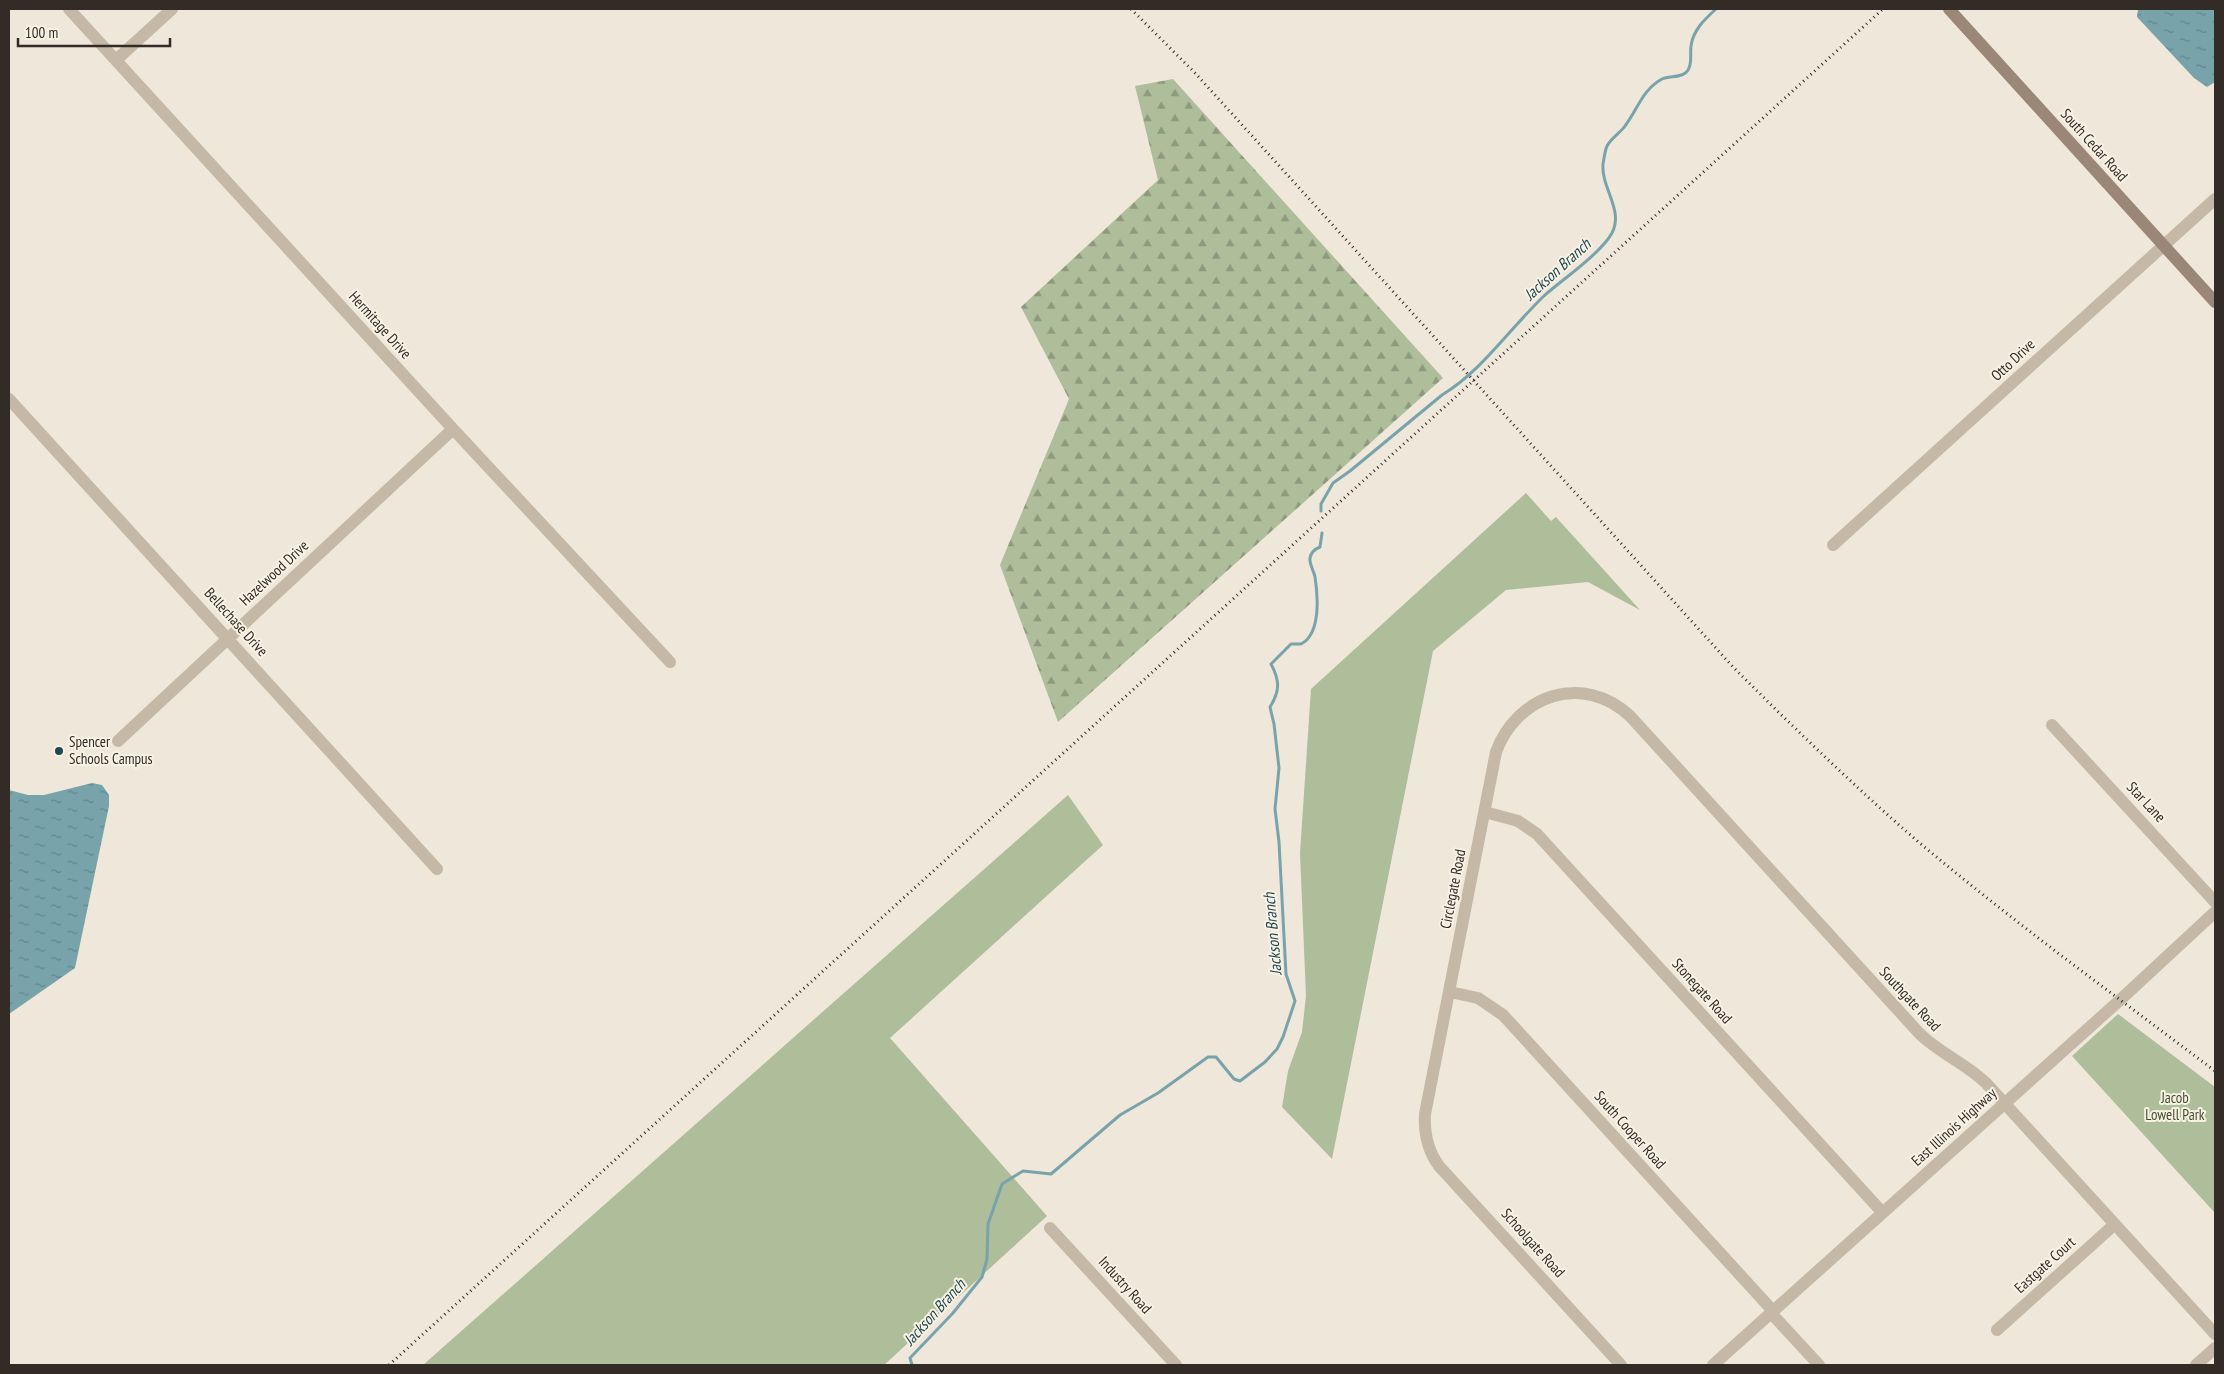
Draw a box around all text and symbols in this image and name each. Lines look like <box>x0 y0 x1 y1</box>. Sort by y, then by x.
scale bar <box>18 15 170 47</box>
text: 100 m <box>25 23 58 42</box>
street label: South Cedar Road <box>2057 104 2132 185</box>
water label: Jackson Branch <box>1519 233 1595 305</box>
street label: Hermitage Drive <box>345 287 416 362</box>
street label: Otto Drive <box>1987 335 2039 385</box>
street label: Hazelwood Drive <box>235 536 312 609</box>
street label: Bellechase Drive <box>201 583 272 660</box>
place label: Spencer Schools Campus <box>69 732 153 768</box>
marker: Spencer Schools Campus <box>53 745 65 757</box>
street label: Star Lane <box>2123 777 2170 826</box>
street label: Circlegate Road <box>1435 848 1470 930</box>
water label: Jackson Branch <box>1258 891 1286 977</box>
street label: Stonegate Road <box>1668 954 1737 1027</box>
street label: Southgate Road <box>1876 962 1945 1035</box>
street label: East Illinois Highway <box>1907 1083 2000 1170</box>
street label: South Cooper Road <box>1590 1087 1670 1173</box>
park label: Jacob Lowell Park <box>2145 1088 2205 1124</box>
street label: Schoolgate Road <box>1497 1204 1569 1281</box>
street label: Eastgate Court <box>2010 1232 2079 1297</box>
street label: Industry Road <box>1095 1252 1156 1317</box>
water label: Jackson Branch <box>898 1274 970 1350</box>

